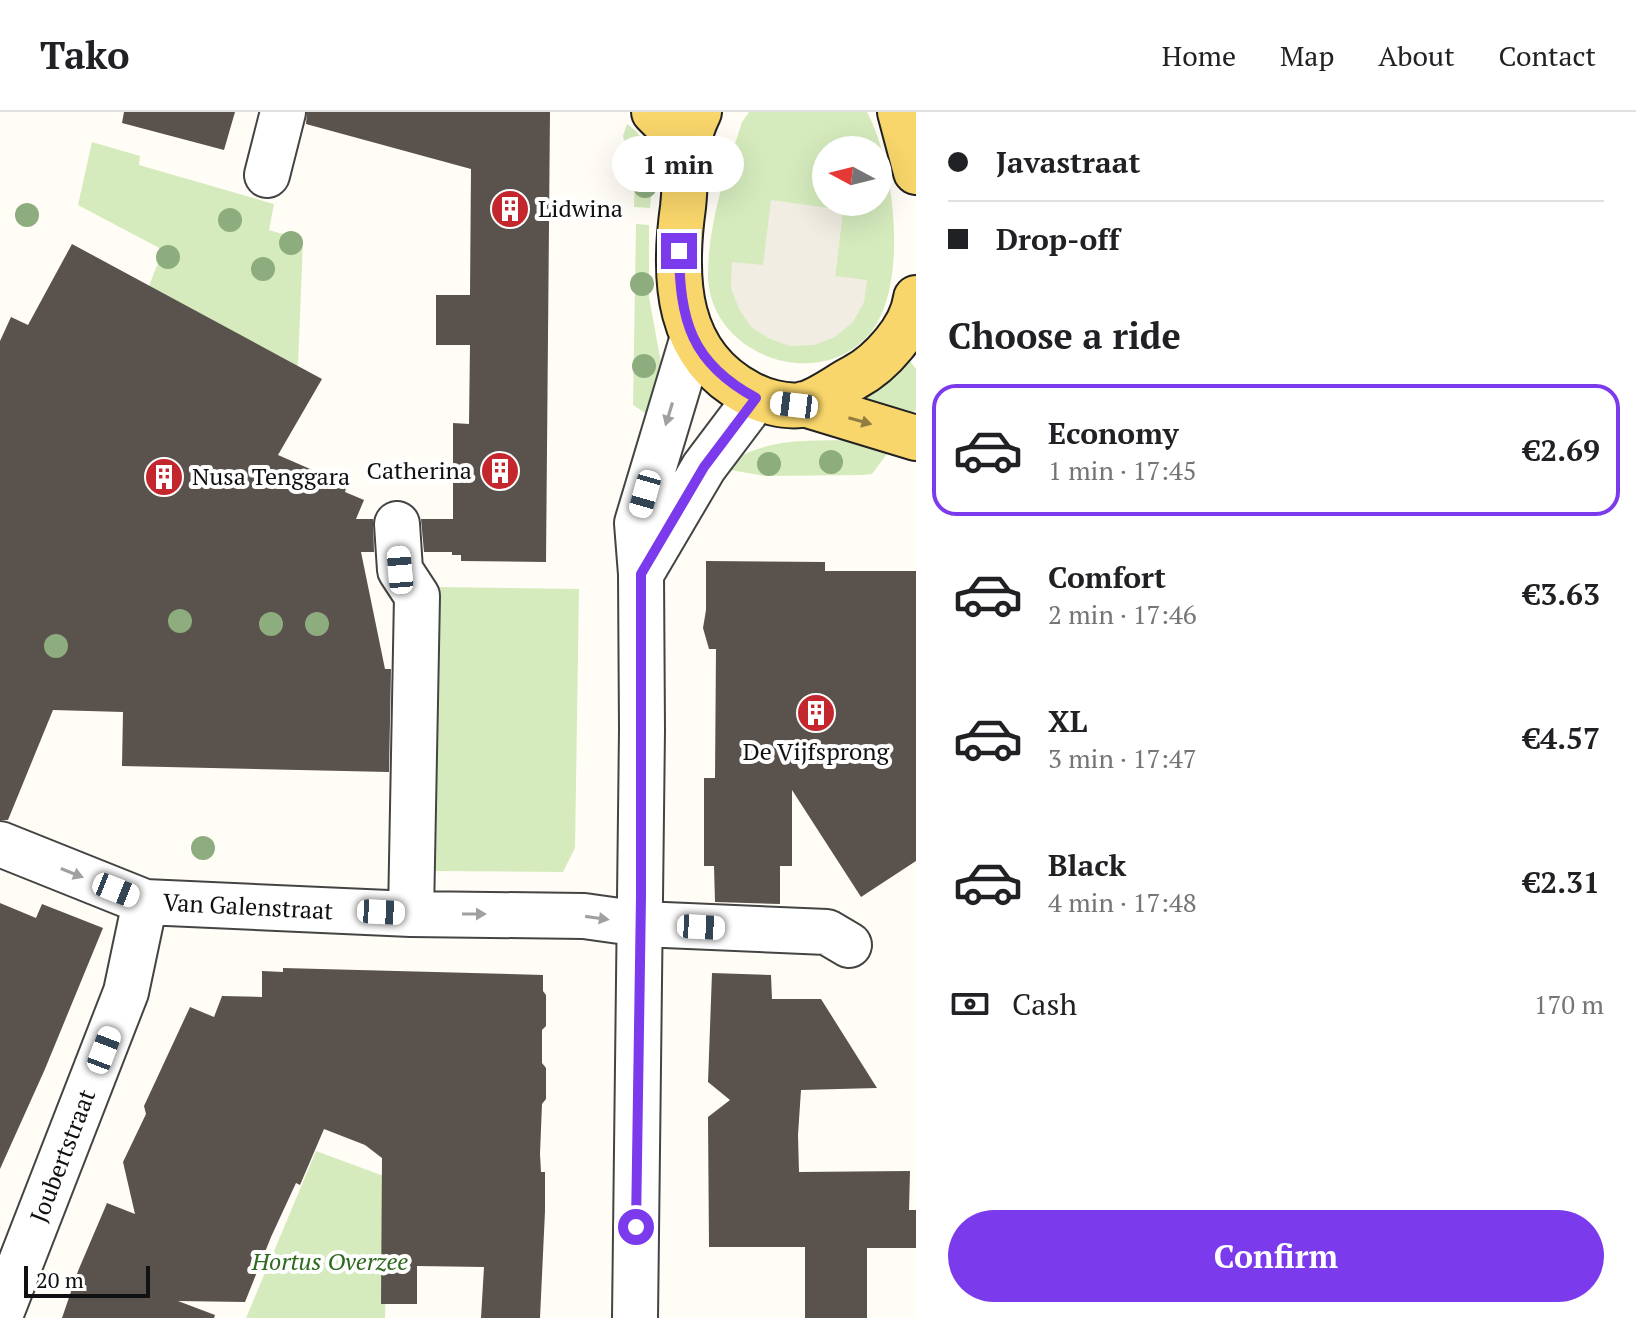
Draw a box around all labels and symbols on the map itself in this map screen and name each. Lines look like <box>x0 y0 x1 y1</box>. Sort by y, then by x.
callout: 1 min <box>613 135 745 191</box>
north arrow <box>812 136 892 216</box>
building icon: Lidwina <box>489 188 531 230</box>
place label: Lidwina <box>538 192 623 224</box>
route end <box>661 233 697 269</box>
car <box>769 390 819 420</box>
one-way arrow <box>662 403 675 427</box>
one-way arrow <box>849 415 873 428</box>
building icon: Catherina <box>479 450 521 492</box>
place label: Catherina <box>367 454 472 486</box>
building icon: Nusa Tenggara <box>143 456 185 498</box>
place label: Nusa Tenggara <box>192 460 350 492</box>
car <box>627 468 663 520</box>
car <box>386 545 414 595</box>
building icon: De Vijfsprong <box>795 692 837 734</box>
place label: De Vijfsprong <box>743 735 890 767</box>
one-way arrow <box>60 867 84 880</box>
car <box>89 870 143 910</box>
street label: Van Galenstraat <box>162 886 334 926</box>
car <box>356 899 406 925</box>
one-way arrow <box>462 908 487 920</box>
one-way arrow <box>584 911 609 924</box>
car <box>676 914 726 940</box>
car <box>84 1023 124 1077</box>
street label: Joubertstraat <box>22 1084 102 1227</box>
route start <box>618 1209 654 1245</box>
park label: Hortus Overzee <box>251 1245 408 1277</box>
scale bar <box>24 1262 150 1298</box>

